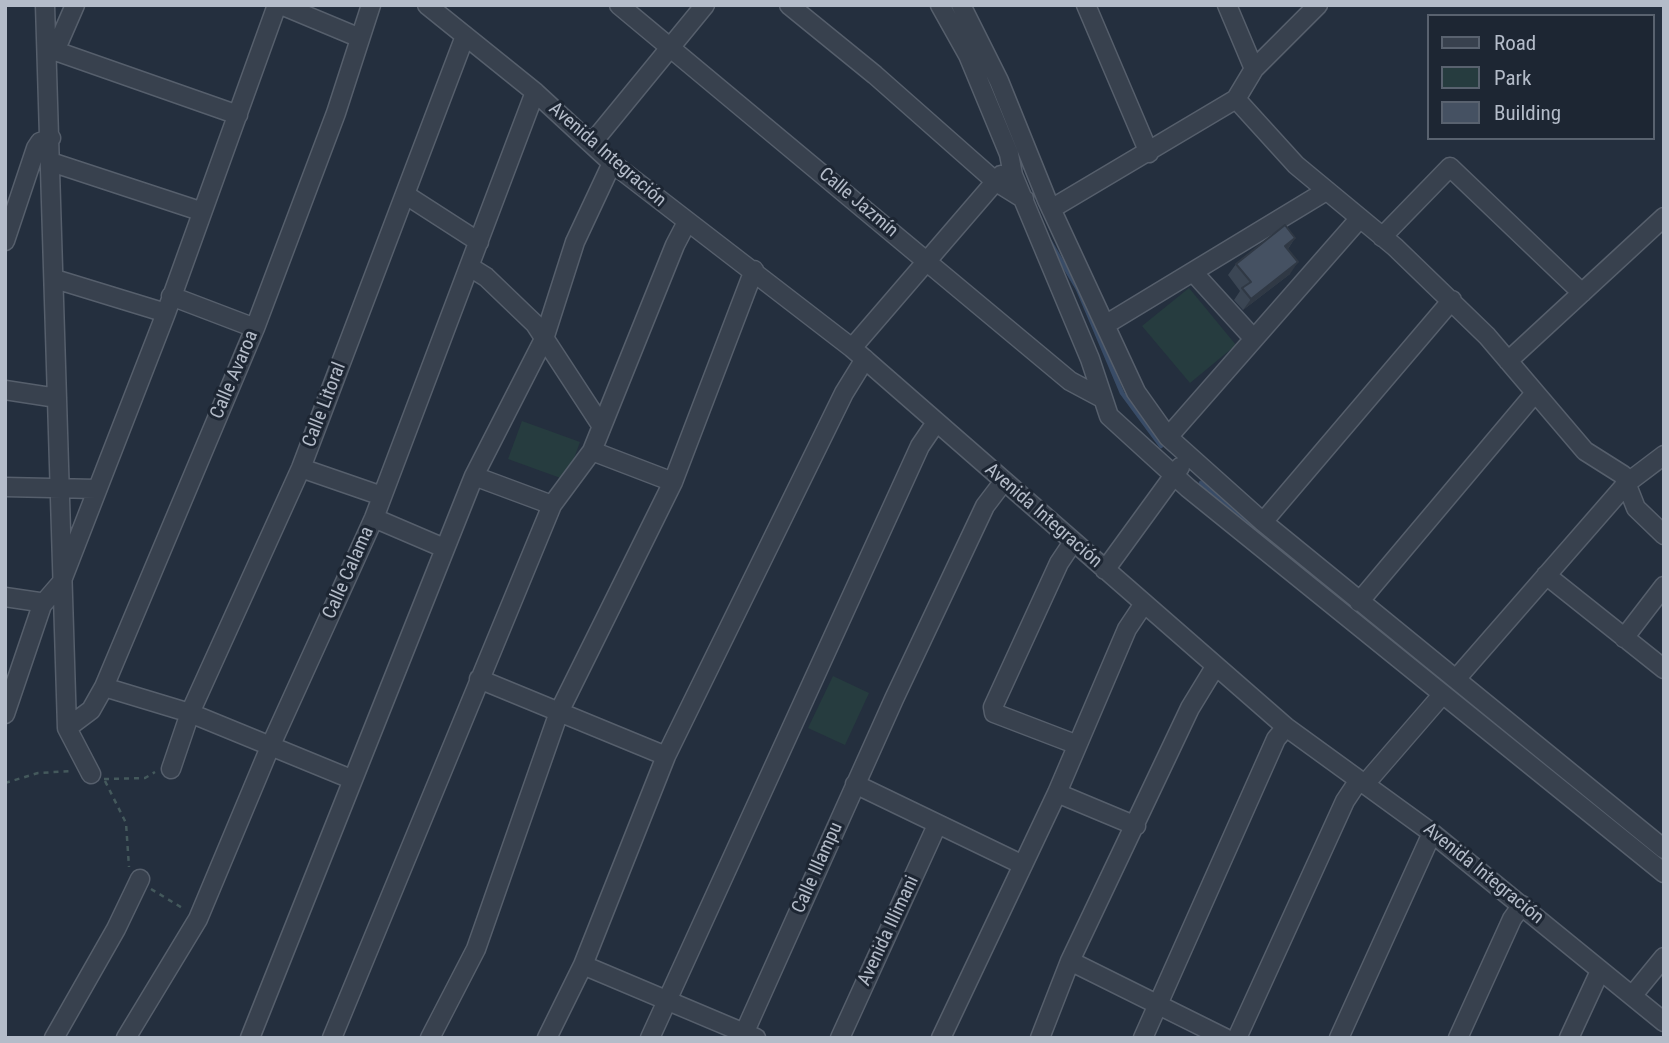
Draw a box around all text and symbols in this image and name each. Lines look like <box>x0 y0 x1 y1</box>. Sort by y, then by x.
legend <box>1428 14 1655 140</box>
text: Road <box>1494 31 1536 55</box>
text: Park <box>1494 66 1531 90</box>
street label: Avenida Integración <box>544 98 670 212</box>
text: Building <box>1494 101 1561 125</box>
street label: Calle Jazmín <box>814 163 902 243</box>
street label: Calle Avaroa <box>206 327 264 423</box>
street label: Calle Litoral <box>298 359 352 451</box>
street label: Avenida Integración <box>980 459 1106 573</box>
street label: Calle Calama <box>319 523 379 623</box>
street label: Calle Illampu <box>788 819 848 917</box>
street label: Avenida Integración <box>1418 819 1548 929</box>
street label: Avenida Illimani <box>854 872 924 990</box>

